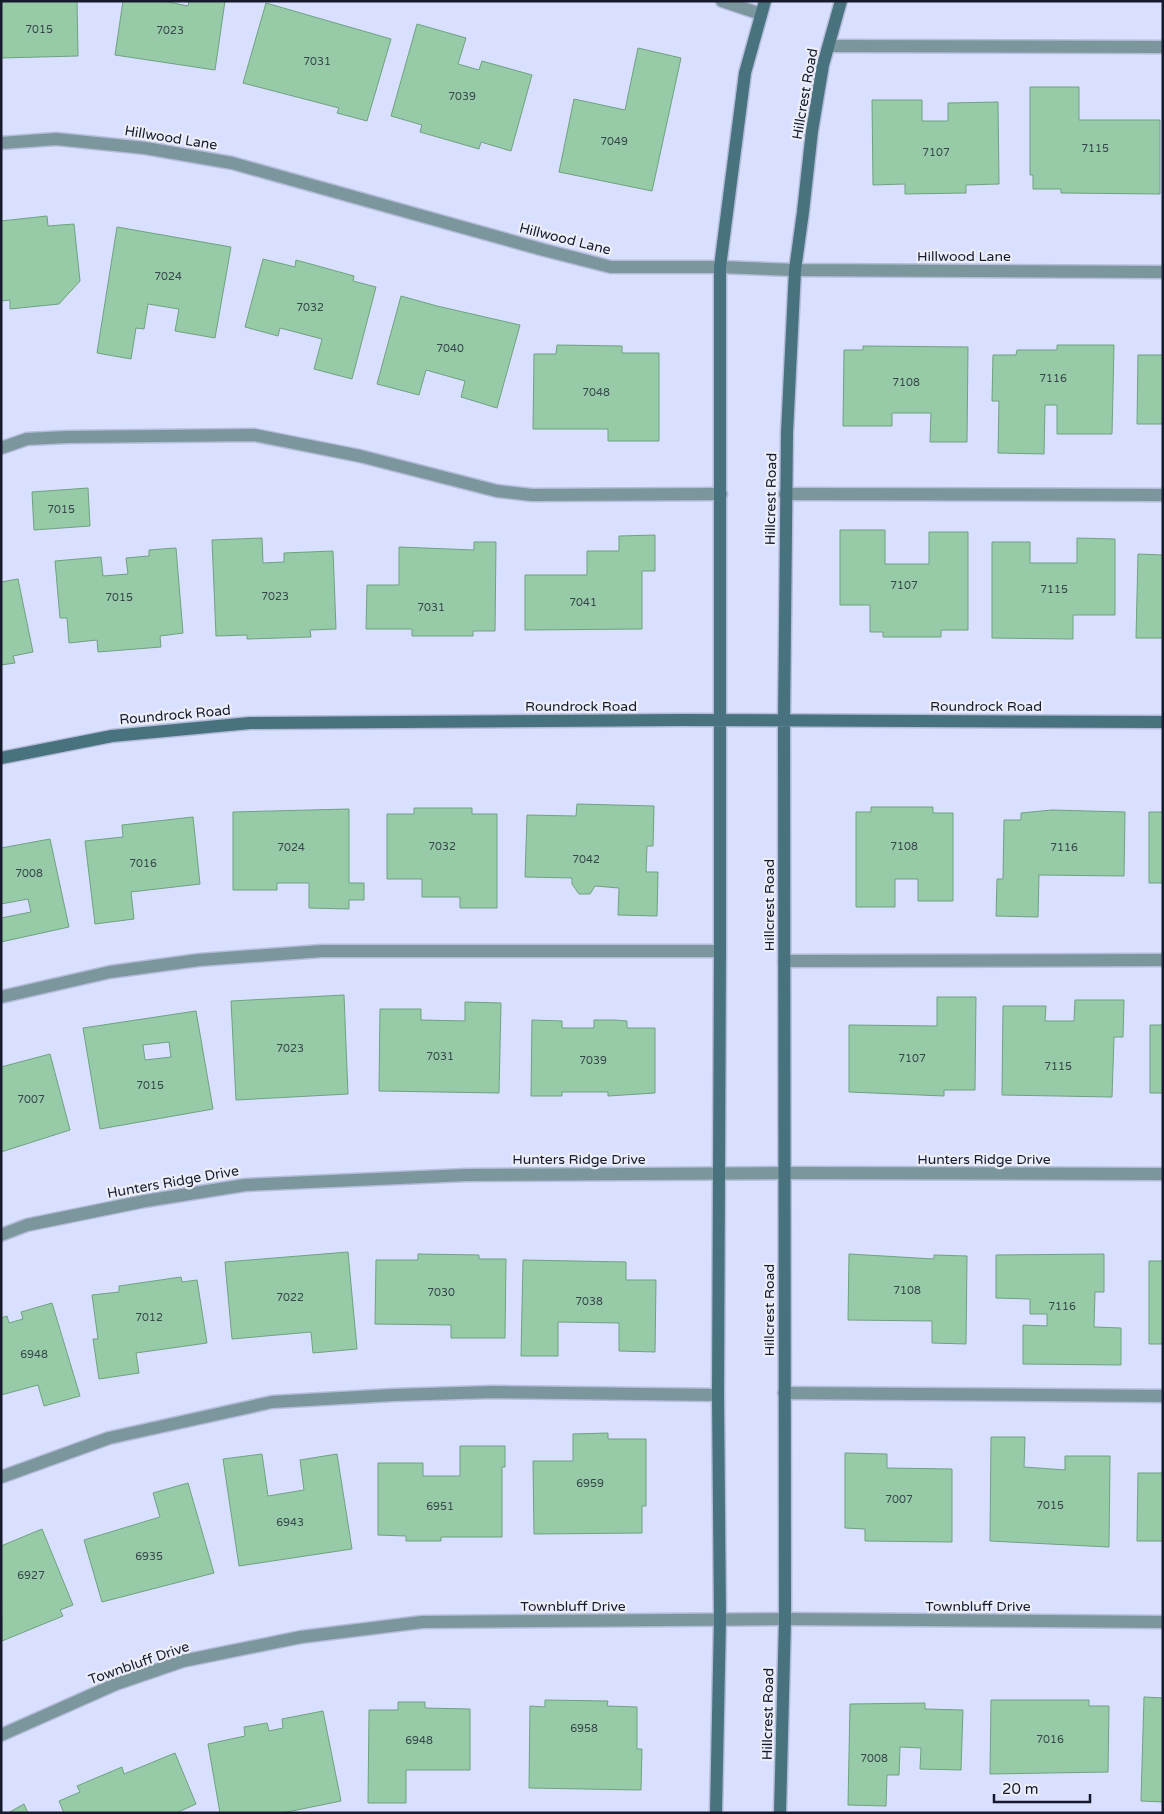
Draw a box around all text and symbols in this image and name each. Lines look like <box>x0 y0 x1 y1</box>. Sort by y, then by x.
house number: 7015 <box>25 23 53 36</box>
house number: 7023 <box>156 24 184 37</box>
street label: Hillcrest Road <box>789 47 821 141</box>
house number: 7031 <box>303 55 331 68</box>
house number: 7039 <box>448 90 476 103</box>
street label: Hillwood Lane <box>123 122 219 154</box>
house number: 7049 <box>600 135 628 148</box>
house number: 7115 <box>1081 142 1109 155</box>
house number: 7107 <box>922 146 950 159</box>
street label: Hillwood Lane <box>517 219 613 259</box>
street label: Hillwood Lane <box>917 248 1011 265</box>
house number: 7024 <box>154 270 182 283</box>
house number: 7032 <box>296 301 324 314</box>
house number: 7040 <box>436 342 464 355</box>
house number: 7116 <box>1039 372 1067 385</box>
house number: 7108 <box>892 376 920 389</box>
house number: 7048 <box>582 386 610 399</box>
street label: Hillcrest Road <box>762 453 780 545</box>
house number: 7015 <box>47 503 75 516</box>
house number: 7107 <box>890 579 918 592</box>
house number: 7115 <box>1040 583 1068 596</box>
house number: 7023 <box>261 590 289 603</box>
house number: 7015 <box>105 591 133 604</box>
house number: 7041 <box>569 596 597 609</box>
house number: 7031 <box>417 601 445 614</box>
street label: Roundrock Road <box>525 698 637 715</box>
street label: Roundrock Road <box>930 698 1042 715</box>
street label: Roundrock Road <box>118 702 232 728</box>
house number: 7032 <box>428 840 456 853</box>
house number: 7108 <box>890 840 918 853</box>
house number: 7024 <box>277 841 305 854</box>
house number: 7116 <box>1050 841 1078 854</box>
house number: 7042 <box>572 853 600 866</box>
house number: 7016 <box>129 857 157 870</box>
street label: Hillcrest Road <box>761 859 778 951</box>
house number: 7008 <box>15 867 43 880</box>
house number: 7023 <box>276 1042 304 1055</box>
house number: 7031 <box>426 1050 454 1063</box>
house number: 7107 <box>898 1052 926 1065</box>
house number: 7039 <box>579 1054 607 1067</box>
house number: 7115 <box>1044 1060 1072 1073</box>
house number: 7015 <box>136 1079 164 1092</box>
house number: 7007 <box>17 1093 45 1106</box>
street label: Hunters Ridge Drive <box>512 1151 646 1168</box>
street label: Hunters Ridge Drive <box>917 1151 1051 1168</box>
street label: Hunters Ridge Drive <box>106 1162 240 1202</box>
street label: Hillcrest Road <box>761 1264 778 1356</box>
house number: 7108 <box>893 1284 921 1297</box>
house number: 7030 <box>427 1286 455 1299</box>
house number: 7022 <box>276 1291 304 1304</box>
house number: 7038 <box>575 1295 603 1308</box>
house number: 7116 <box>1048 1300 1076 1313</box>
house number: 7012 <box>135 1311 163 1324</box>
house number: 6948 <box>20 1348 48 1361</box>
house number: 6959 <box>576 1477 604 1490</box>
house number: 7007 <box>885 1493 913 1506</box>
house number: 7015 <box>1036 1499 1064 1512</box>
house number: 6951 <box>426 1500 454 1513</box>
house number: 6943 <box>276 1516 304 1529</box>
house number: 6935 <box>135 1550 163 1563</box>
house number: 6927 <box>17 1569 45 1582</box>
street label: Townbluff Drive <box>520 1598 626 1615</box>
street label: Townbluff Drive <box>925 1598 1031 1615</box>
street label: Townbluff Drive <box>86 1638 192 1688</box>
street label: Hillcrest Road <box>759 1668 777 1760</box>
house number: 6958 <box>570 1722 598 1735</box>
house number: 7016 <box>1036 1733 1064 1746</box>
house number: 6948 <box>405 1734 433 1747</box>
house number: 7008 <box>860 1752 888 1765</box>
scale bar <box>994 1772 1090 1804</box>
text: 20 m <box>1002 1780 1039 1798</box>

